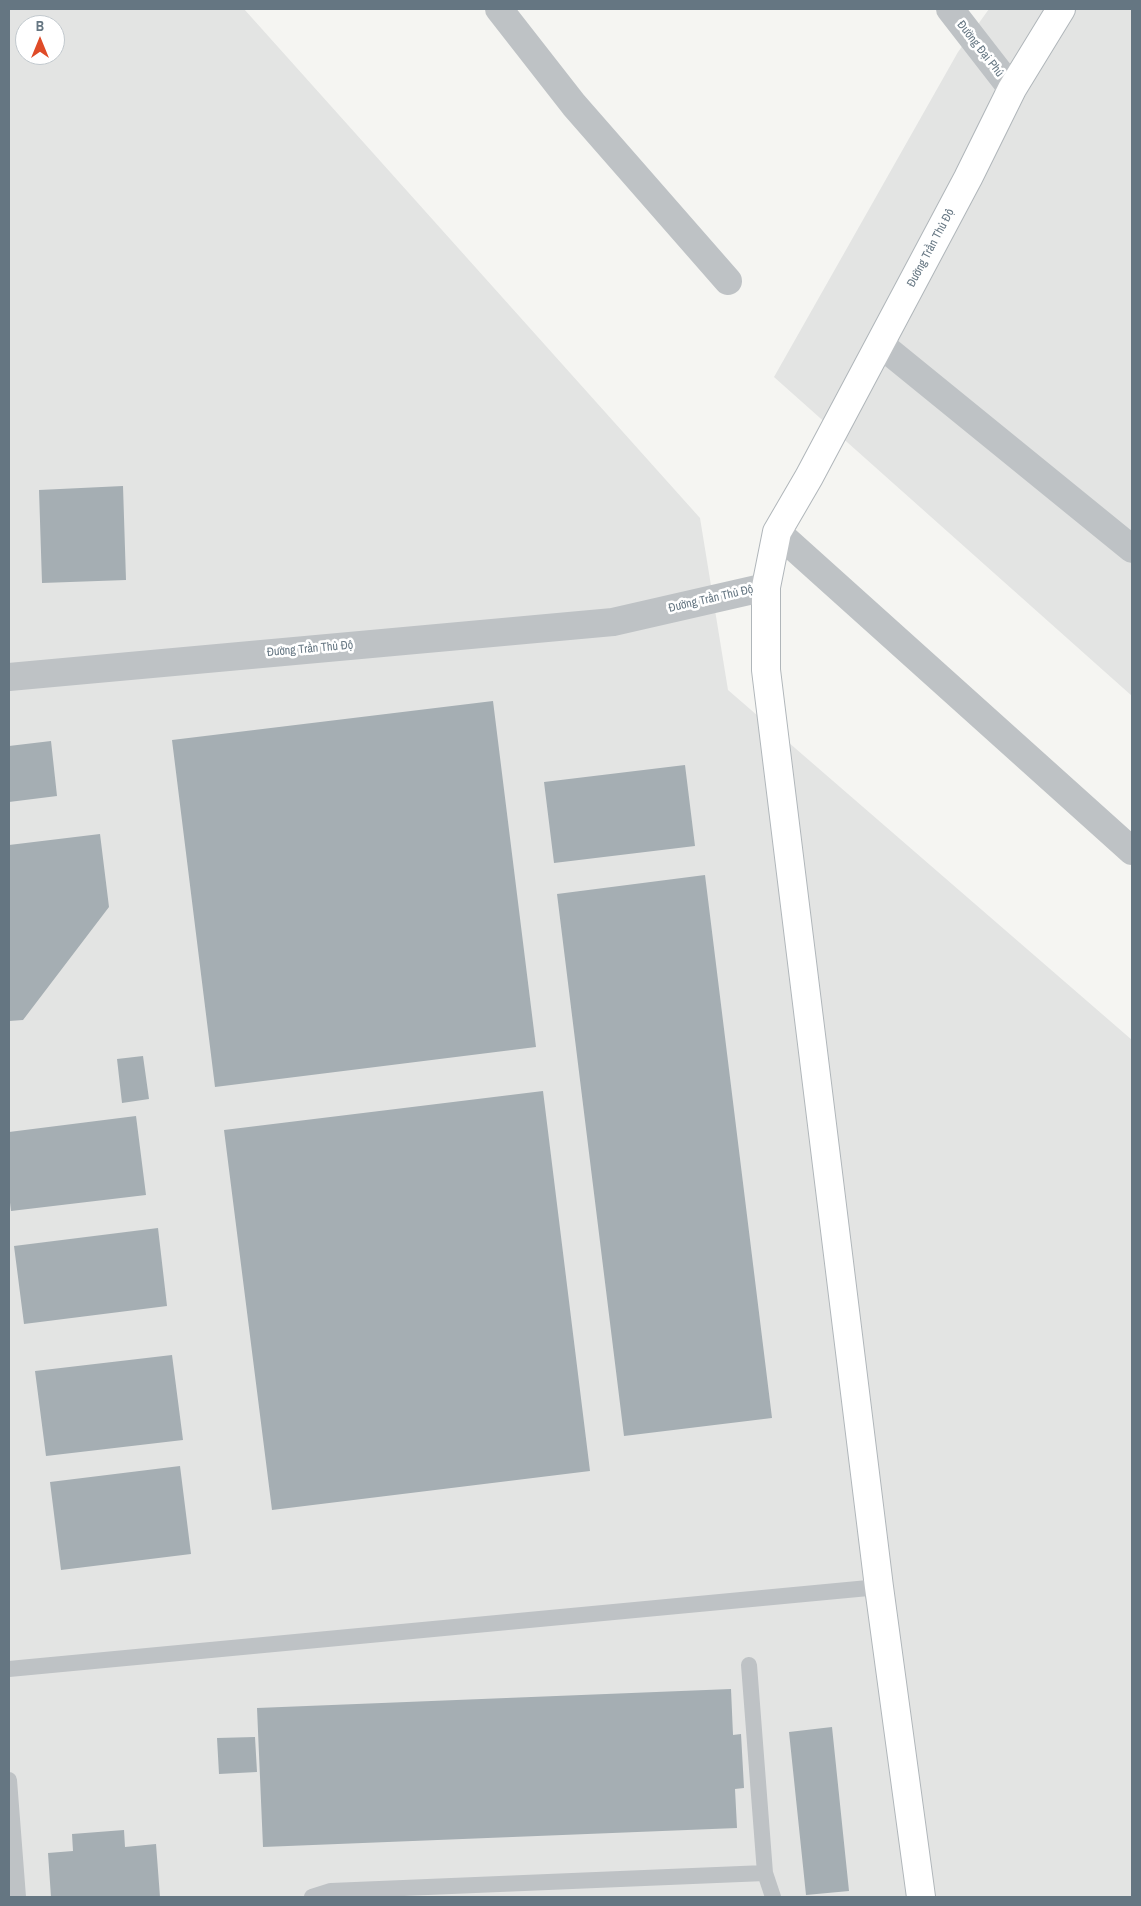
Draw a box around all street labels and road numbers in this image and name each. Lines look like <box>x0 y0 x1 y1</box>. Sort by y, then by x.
street label: Đường Đại Phú <box>954 18 1006 80</box>
street label: Đường Trần Thủ Độ <box>904 206 958 290</box>
street label: Đường Trần Thủ Độ <box>667 582 755 616</box>
street label: Đường Trần Thủ Độ <box>266 638 354 660</box>

